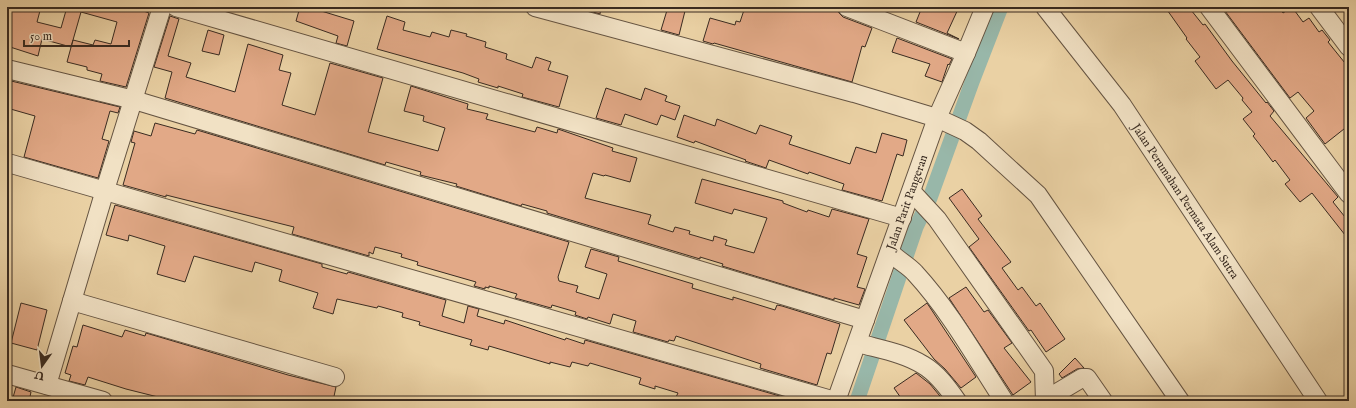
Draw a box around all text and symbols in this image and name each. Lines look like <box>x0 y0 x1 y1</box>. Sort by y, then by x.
scale bar <box>24 22 129 48</box>
text: 50 m <box>30 29 52 44</box>
street label: Jalan Perumahan Permata Alam Sutra <box>1127 119 1243 283</box>
street label: Jalan Parit Pangeran <box>883 152 931 254</box>
north arrow <box>22 346 62 386</box>
text: U <box>33 367 47 383</box>

